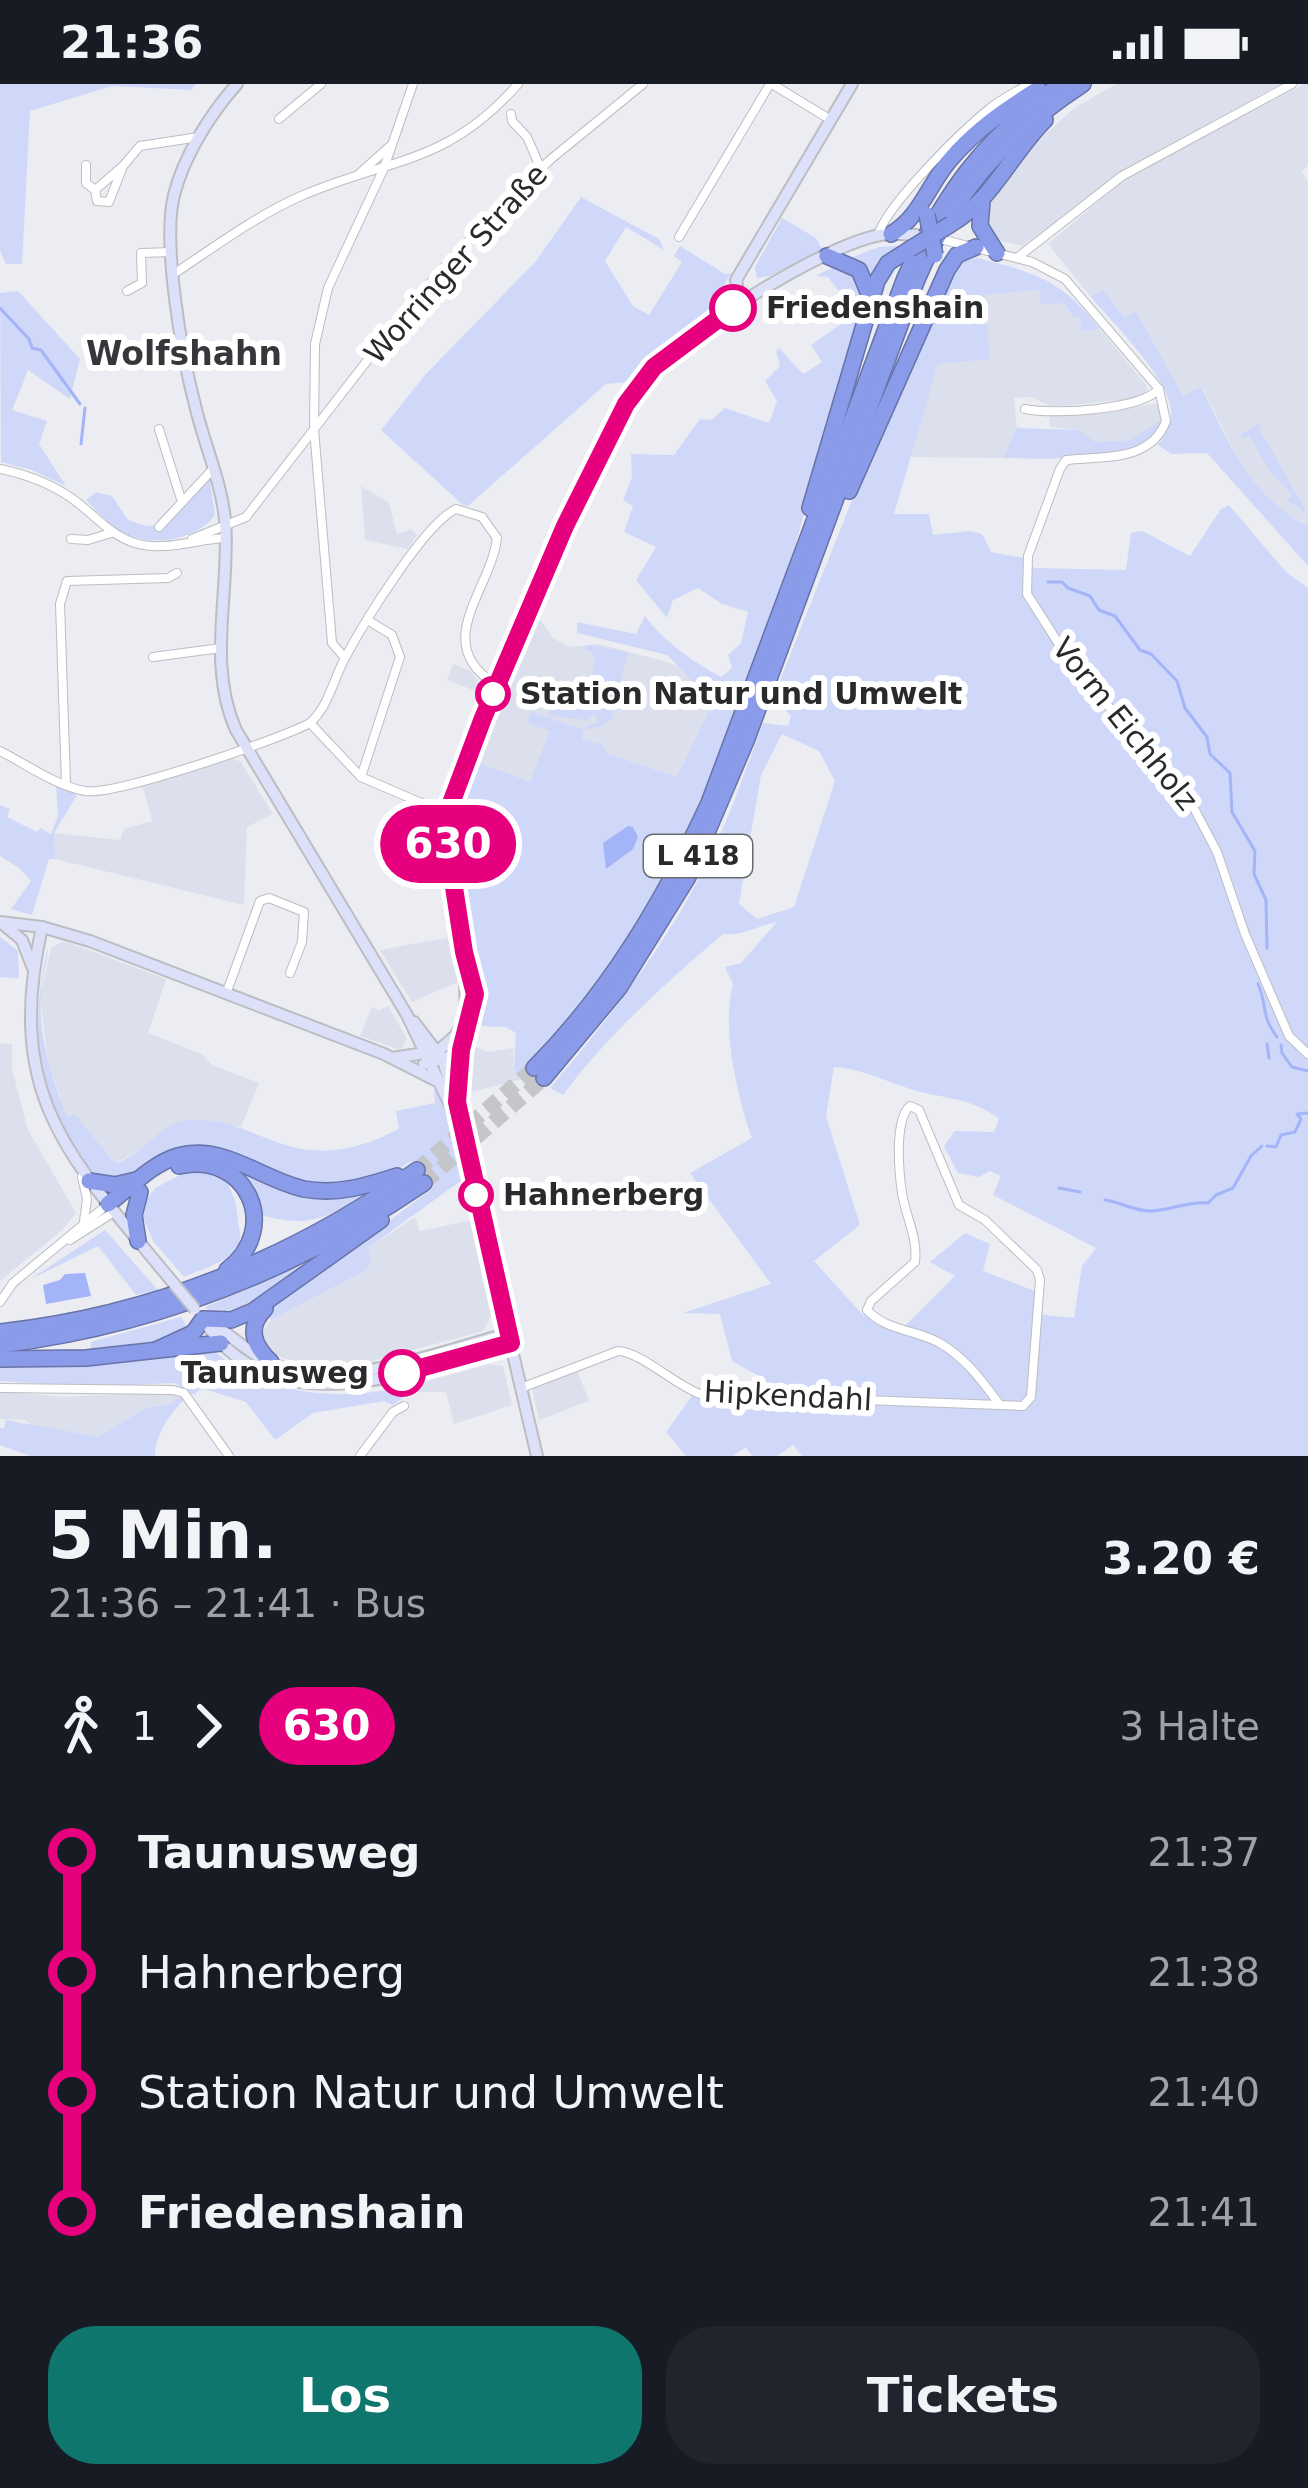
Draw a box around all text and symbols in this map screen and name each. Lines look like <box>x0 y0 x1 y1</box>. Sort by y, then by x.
text: 21:36 <box>60 16 203 69</box>
street label: Worringer Straße <box>357 157 554 370</box>
marker: Friedenshain <box>711 286 755 330</box>
place label: Friedenshain <box>766 290 984 325</box>
district label: Wolfshahn <box>86 334 282 373</box>
street label: Vorm Eichholz <box>1045 631 1205 817</box>
place label: Station Natur und Umwelt <box>520 676 962 711</box>
marker: Station Natur und Umwelt <box>477 678 509 710</box>
line badge: 630 <box>379 805 517 883</box>
text: 630 <box>404 819 492 868</box>
road number: L 418 <box>644 835 752 877</box>
place label: Hahnerberg <box>503 1177 704 1212</box>
marker: Hahnerberg <box>460 1179 492 1211</box>
marker: Taunusweg <box>380 1351 424 1395</box>
place label: Taunusweg <box>181 1355 369 1390</box>
street label: Hipkendahl <box>703 1374 873 1417</box>
text: 5 Min. <box>48 1497 277 1574</box>
text: 3.20 € <box>1102 1532 1260 1585</box>
text: 21:36 – 21:41 · Bus <box>48 1581 426 1626</box>
icon: walk <box>48 1693 114 1759</box>
icon: forward <box>175 1693 241 1759</box>
text: 630 <box>283 1701 371 1750</box>
text: 1 <box>132 1704 157 1749</box>
text: 3 Halte <box>1119 1704 1260 1749</box>
text: Taunusweg <box>138 1826 420 1879</box>
text: 21:37 <box>1148 1830 1260 1875</box>
text: Hahnerberg <box>138 1946 405 1999</box>
text: 21:38 <box>1148 1950 1260 1995</box>
text: Station Natur und Umwelt <box>138 2066 724 2119</box>
text: 21:40 <box>1148 2070 1260 2115</box>
text: Friedenshain <box>138 2186 465 2239</box>
text: 21:41 <box>1148 2190 1260 2235</box>
button: Los <box>48 2326 642 2464</box>
button: Tickets <box>666 2326 1260 2464</box>

